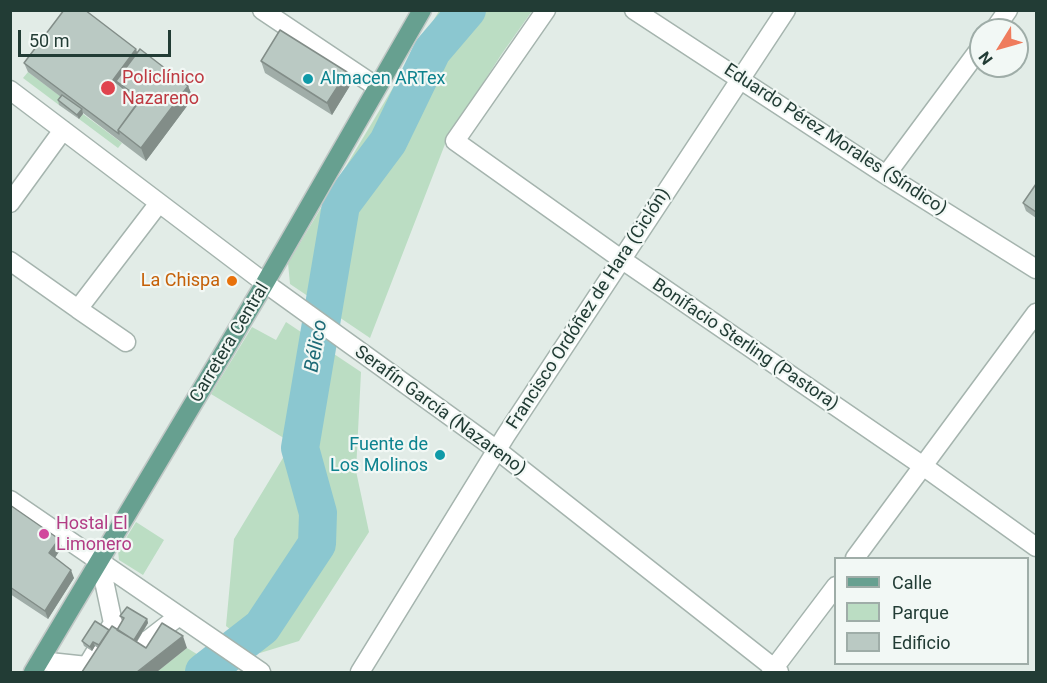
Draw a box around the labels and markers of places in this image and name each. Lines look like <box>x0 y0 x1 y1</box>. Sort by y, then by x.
place label: Policlínico Nazareno <box>122 67 205 110</box>
place label: Almacen ARTex <box>320 68 446 90</box>
marker: Almacen ARTex <box>301 72 315 86</box>
marker: Policlínico Nazareno <box>99 79 117 97</box>
place label: La Chispa <box>141 270 220 292</box>
marker: La Chispa <box>225 274 239 288</box>
place label: Fuente de Los Molinos <box>330 434 428 476</box>
marker: Fuente de Los Molinos <box>433 448 447 462</box>
place label: Hostal El Limonero <box>56 513 132 556</box>
marker: Hostal El Limonero <box>37 527 51 541</box>

